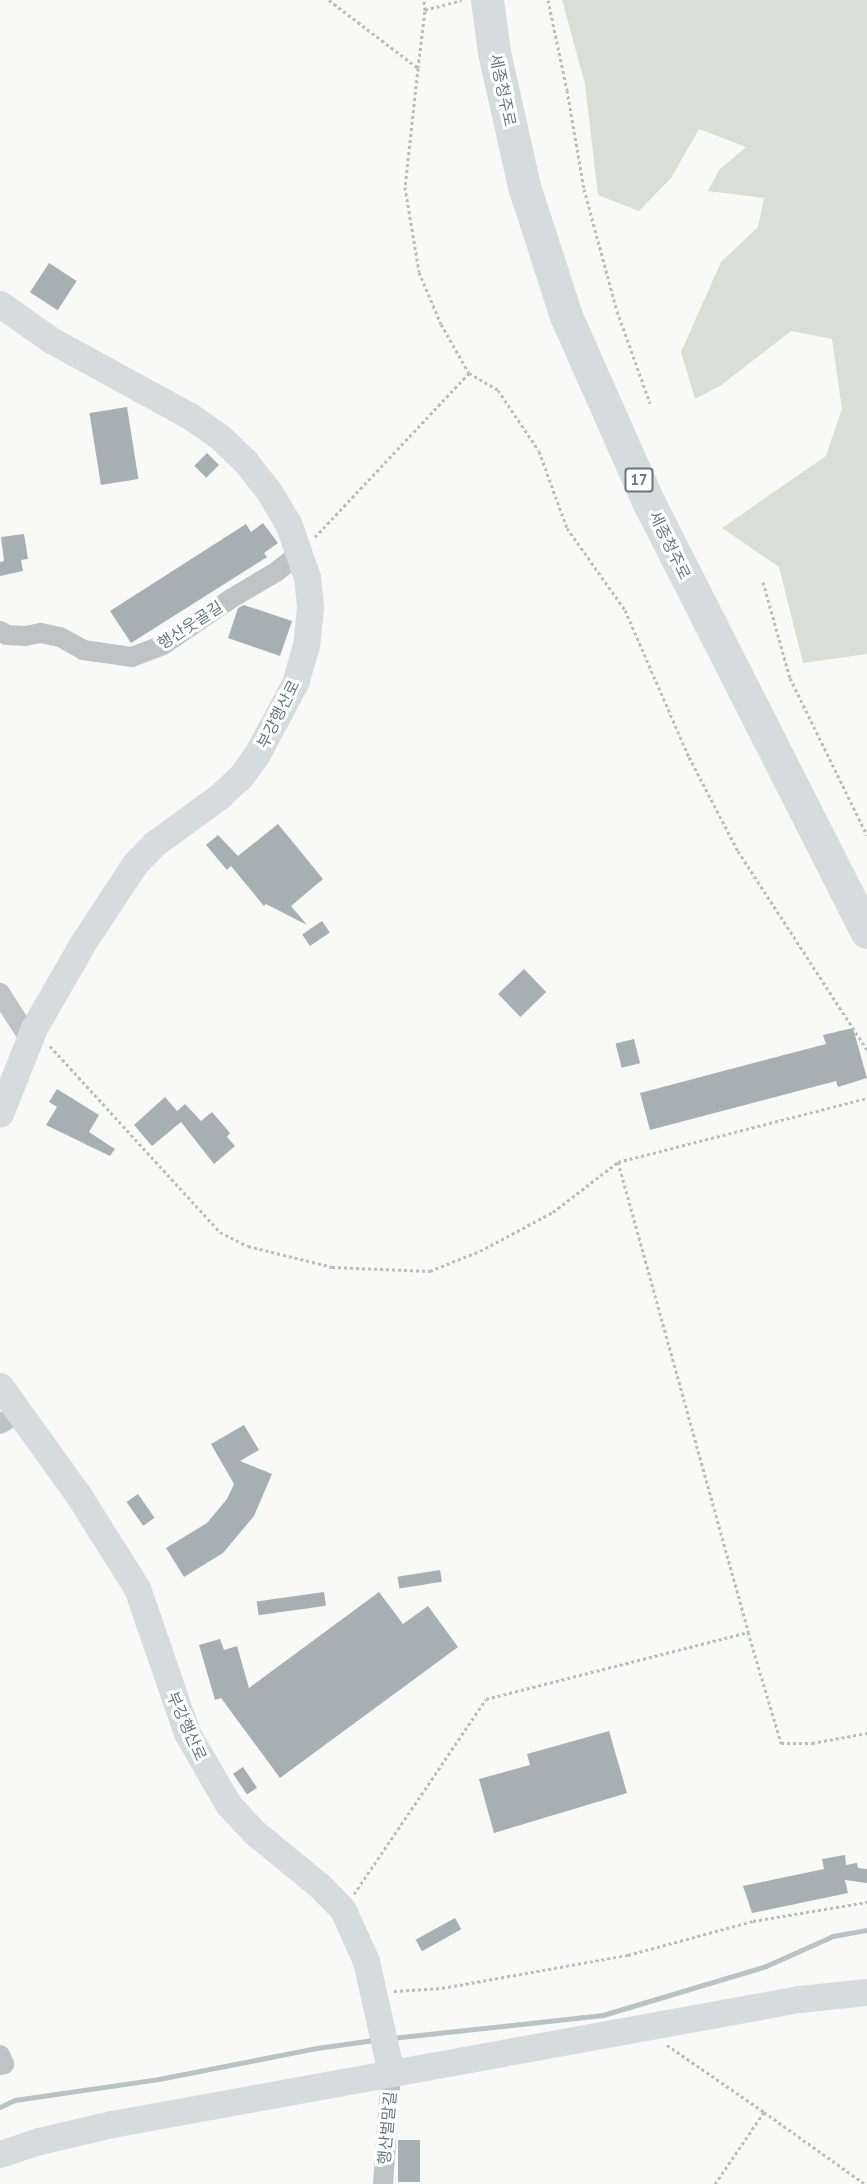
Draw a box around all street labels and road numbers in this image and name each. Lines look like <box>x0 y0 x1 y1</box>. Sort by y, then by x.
street label: 세종청주로 <box>486 52 520 128</box>
road number: 17 <box>624 468 654 492</box>
street label: 세종청주로 <box>645 508 695 582</box>
street label: 행산웃골길 <box>154 597 226 653</box>
street label: 부강행산로 <box>253 677 303 751</box>
street label: 부강행산로 <box>163 1688 211 1764</box>
street label: 행산벌말길 <box>374 2091 400 2165</box>

